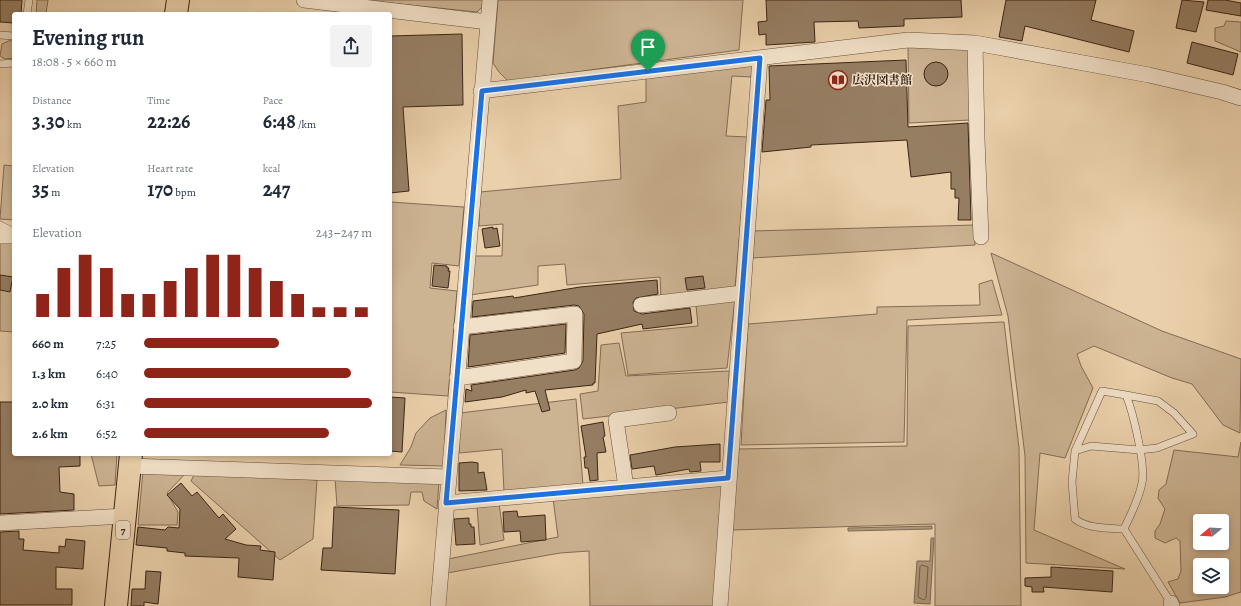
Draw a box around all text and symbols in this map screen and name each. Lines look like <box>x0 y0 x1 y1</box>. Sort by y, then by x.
text: Evening run <box>32 23 144 53</box>
button: share <box>330 25 372 67</box>
pin <box>631 30 665 71</box>
icon: arrive <box>637 36 659 58</box>
text: 18:08 · 5 × 660 m <box>32 53 116 70</box>
library icon: 広沢図書館 <box>827 69 849 91</box>
place label: 広沢図書館 <box>852 72 912 88</box>
text: Distance <box>32 93 71 108</box>
text: Time <box>147 93 170 108</box>
text: Pace <box>263 93 283 108</box>
text: 3.30 <box>32 108 65 135</box>
text: 22:26 <box>147 108 190 135</box>
text: 6:48 <box>263 108 296 135</box>
text: km <box>65 117 82 132</box>
text: /km <box>296 117 316 132</box>
text: Elevation <box>32 161 74 176</box>
text: Heart rate <box>147 161 193 176</box>
text: kcal <box>263 161 280 176</box>
text: 35 <box>32 176 49 203</box>
text: 170 <box>147 176 173 203</box>
text: 247 <box>263 176 290 203</box>
text: m <box>49 185 60 200</box>
text: bpm <box>173 185 196 200</box>
text: Elevation <box>32 224 82 241</box>
text: 243–247 m <box>316 224 372 241</box>
text: 660 m <box>32 335 64 352</box>
text: 7:25 <box>96 335 116 352</box>
text: 1.3 km <box>32 365 66 382</box>
text: 6:40 <box>96 365 118 382</box>
text: 2.0 km <box>32 395 68 412</box>
text: 6:31 <box>96 395 115 412</box>
text: 2.6 km <box>32 425 68 442</box>
text: 6:52 <box>96 425 117 442</box>
north arrow <box>1193 514 1229 550</box>
map controls <box>1193 514 1229 594</box>
road number: 7 <box>116 521 130 539</box>
button: layers <box>1193 558 1229 594</box>

